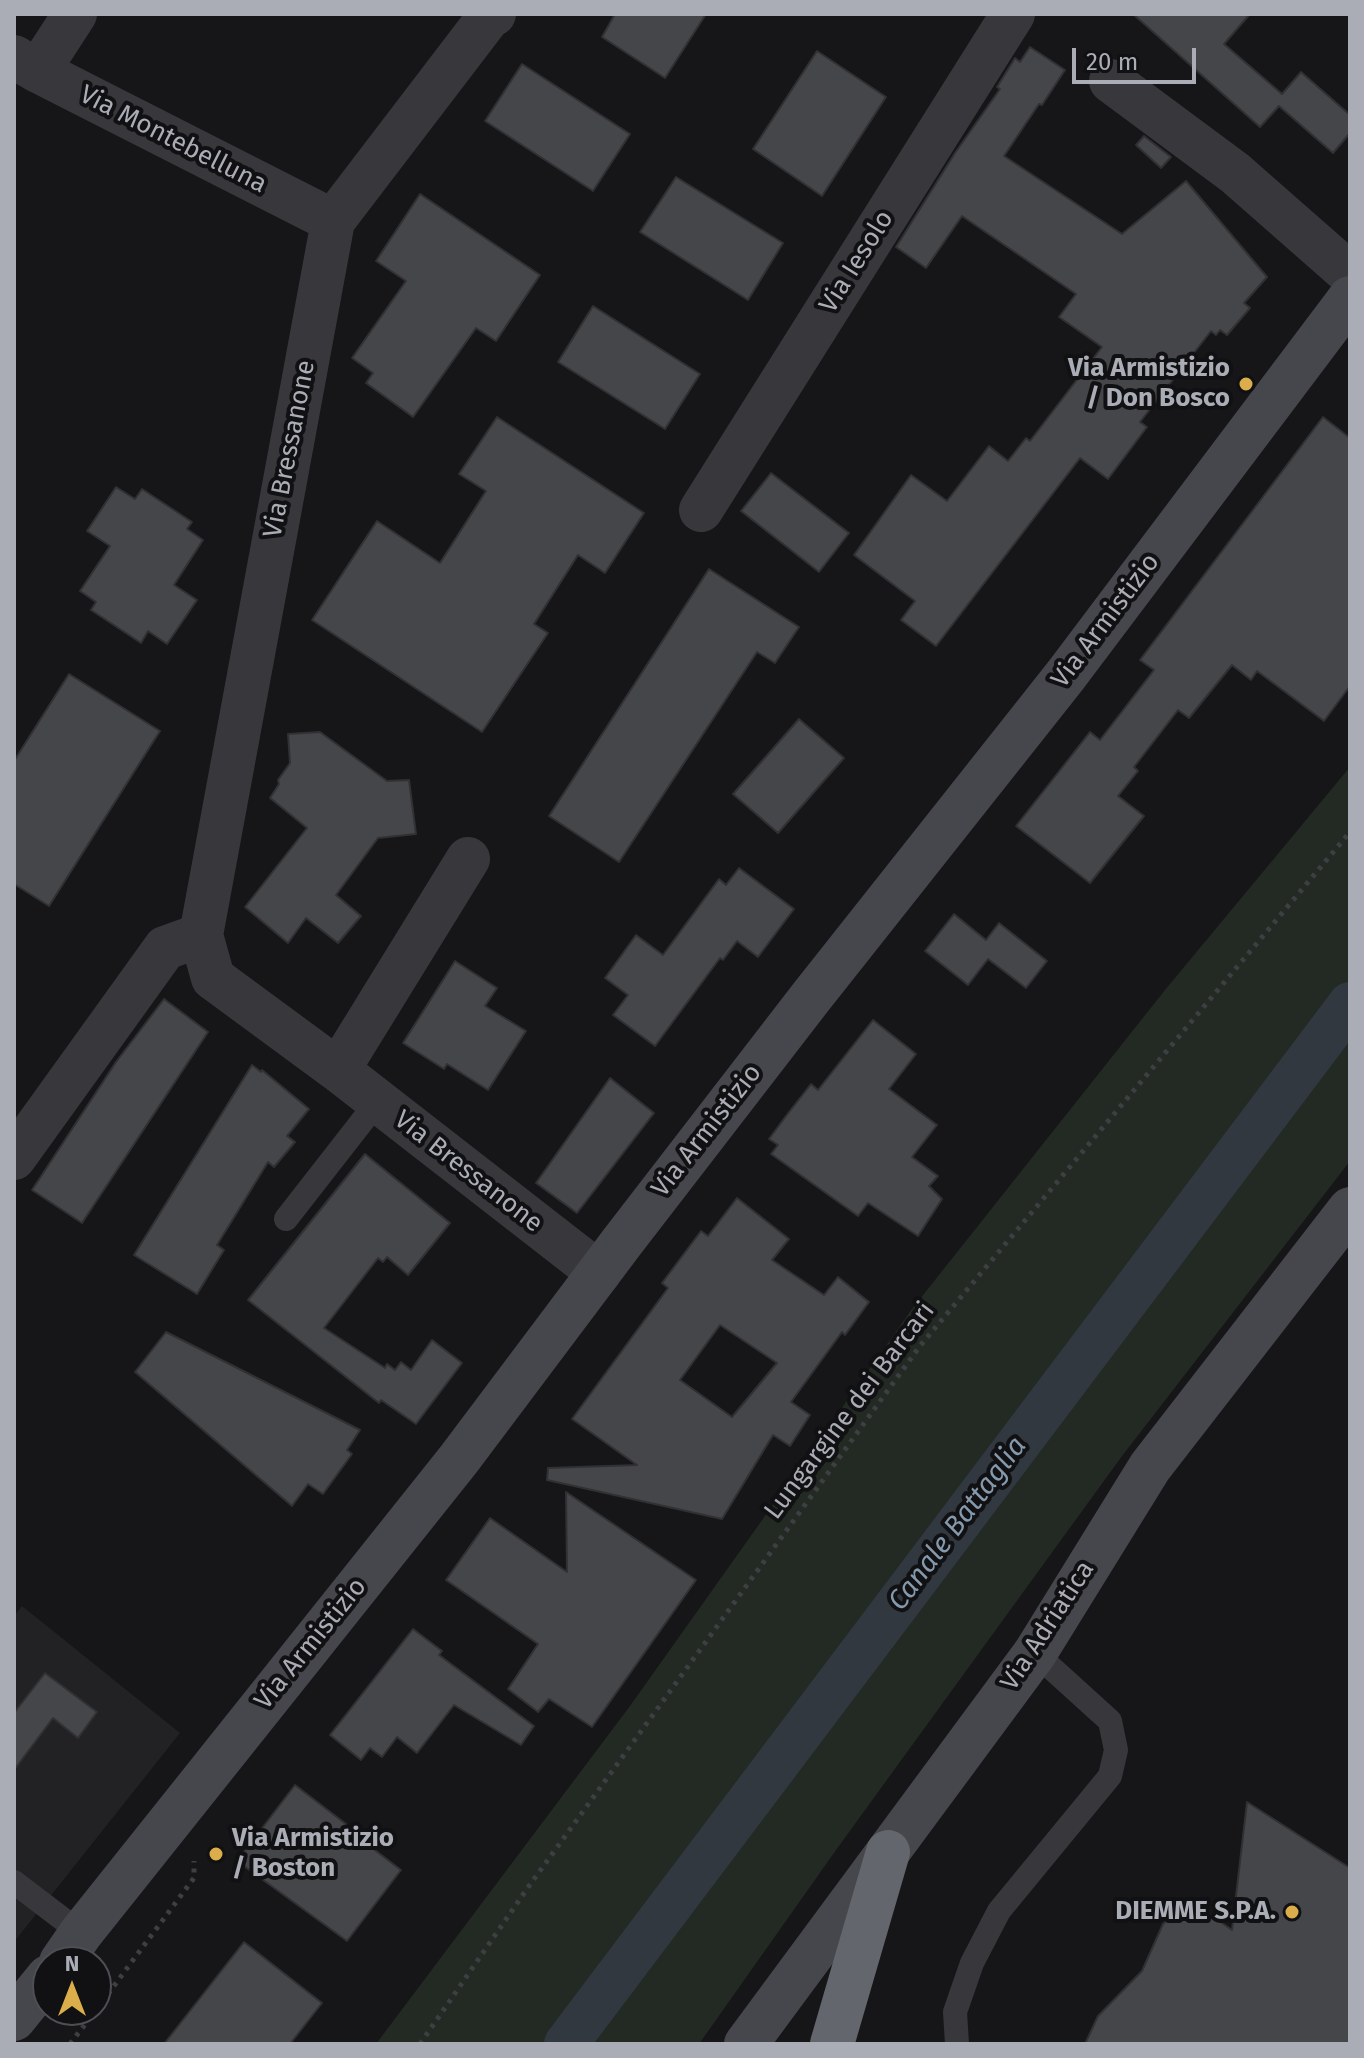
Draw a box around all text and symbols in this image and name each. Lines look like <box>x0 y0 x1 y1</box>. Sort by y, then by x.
scale bar <box>1076 32 1200 82</box>
text: 20 m <box>1086 48 1138 76</box>
street label: Via Montebelluna <box>74 79 272 201</box>
street label: Via Iesolo <box>813 205 901 319</box>
place label: Via Armistizio / Don Bosco <box>1068 353 1230 414</box>
street label: Via Bressanone <box>258 358 322 540</box>
marker: Via Armistizio / Don Bosco <box>1237 375 1255 393</box>
street label: Via Armistizio <box>1045 548 1167 694</box>
street label: Via Armistizio <box>645 1058 769 1204</box>
street label: Via Bressanone <box>388 1104 548 1240</box>
street label: Lungargine dei Barcari <box>758 1296 942 1526</box>
water label: Canale Battaglia <box>882 1431 1034 1617</box>
street label: Via Adriatica <box>995 1556 1101 1696</box>
street label: Via Armistizio <box>248 1572 374 1716</box>
place label: Via Armistizio / Boston <box>232 1823 394 1884</box>
marker: Via Armistizio / Boston <box>207 1845 225 1863</box>
place label: DIEMME S.P.A. <box>1115 1896 1276 1928</box>
marker: DIEMME S.P.A. <box>1283 1903 1301 1921</box>
north arrow <box>32 1946 112 2026</box>
text: N <box>65 1950 79 1977</box>

